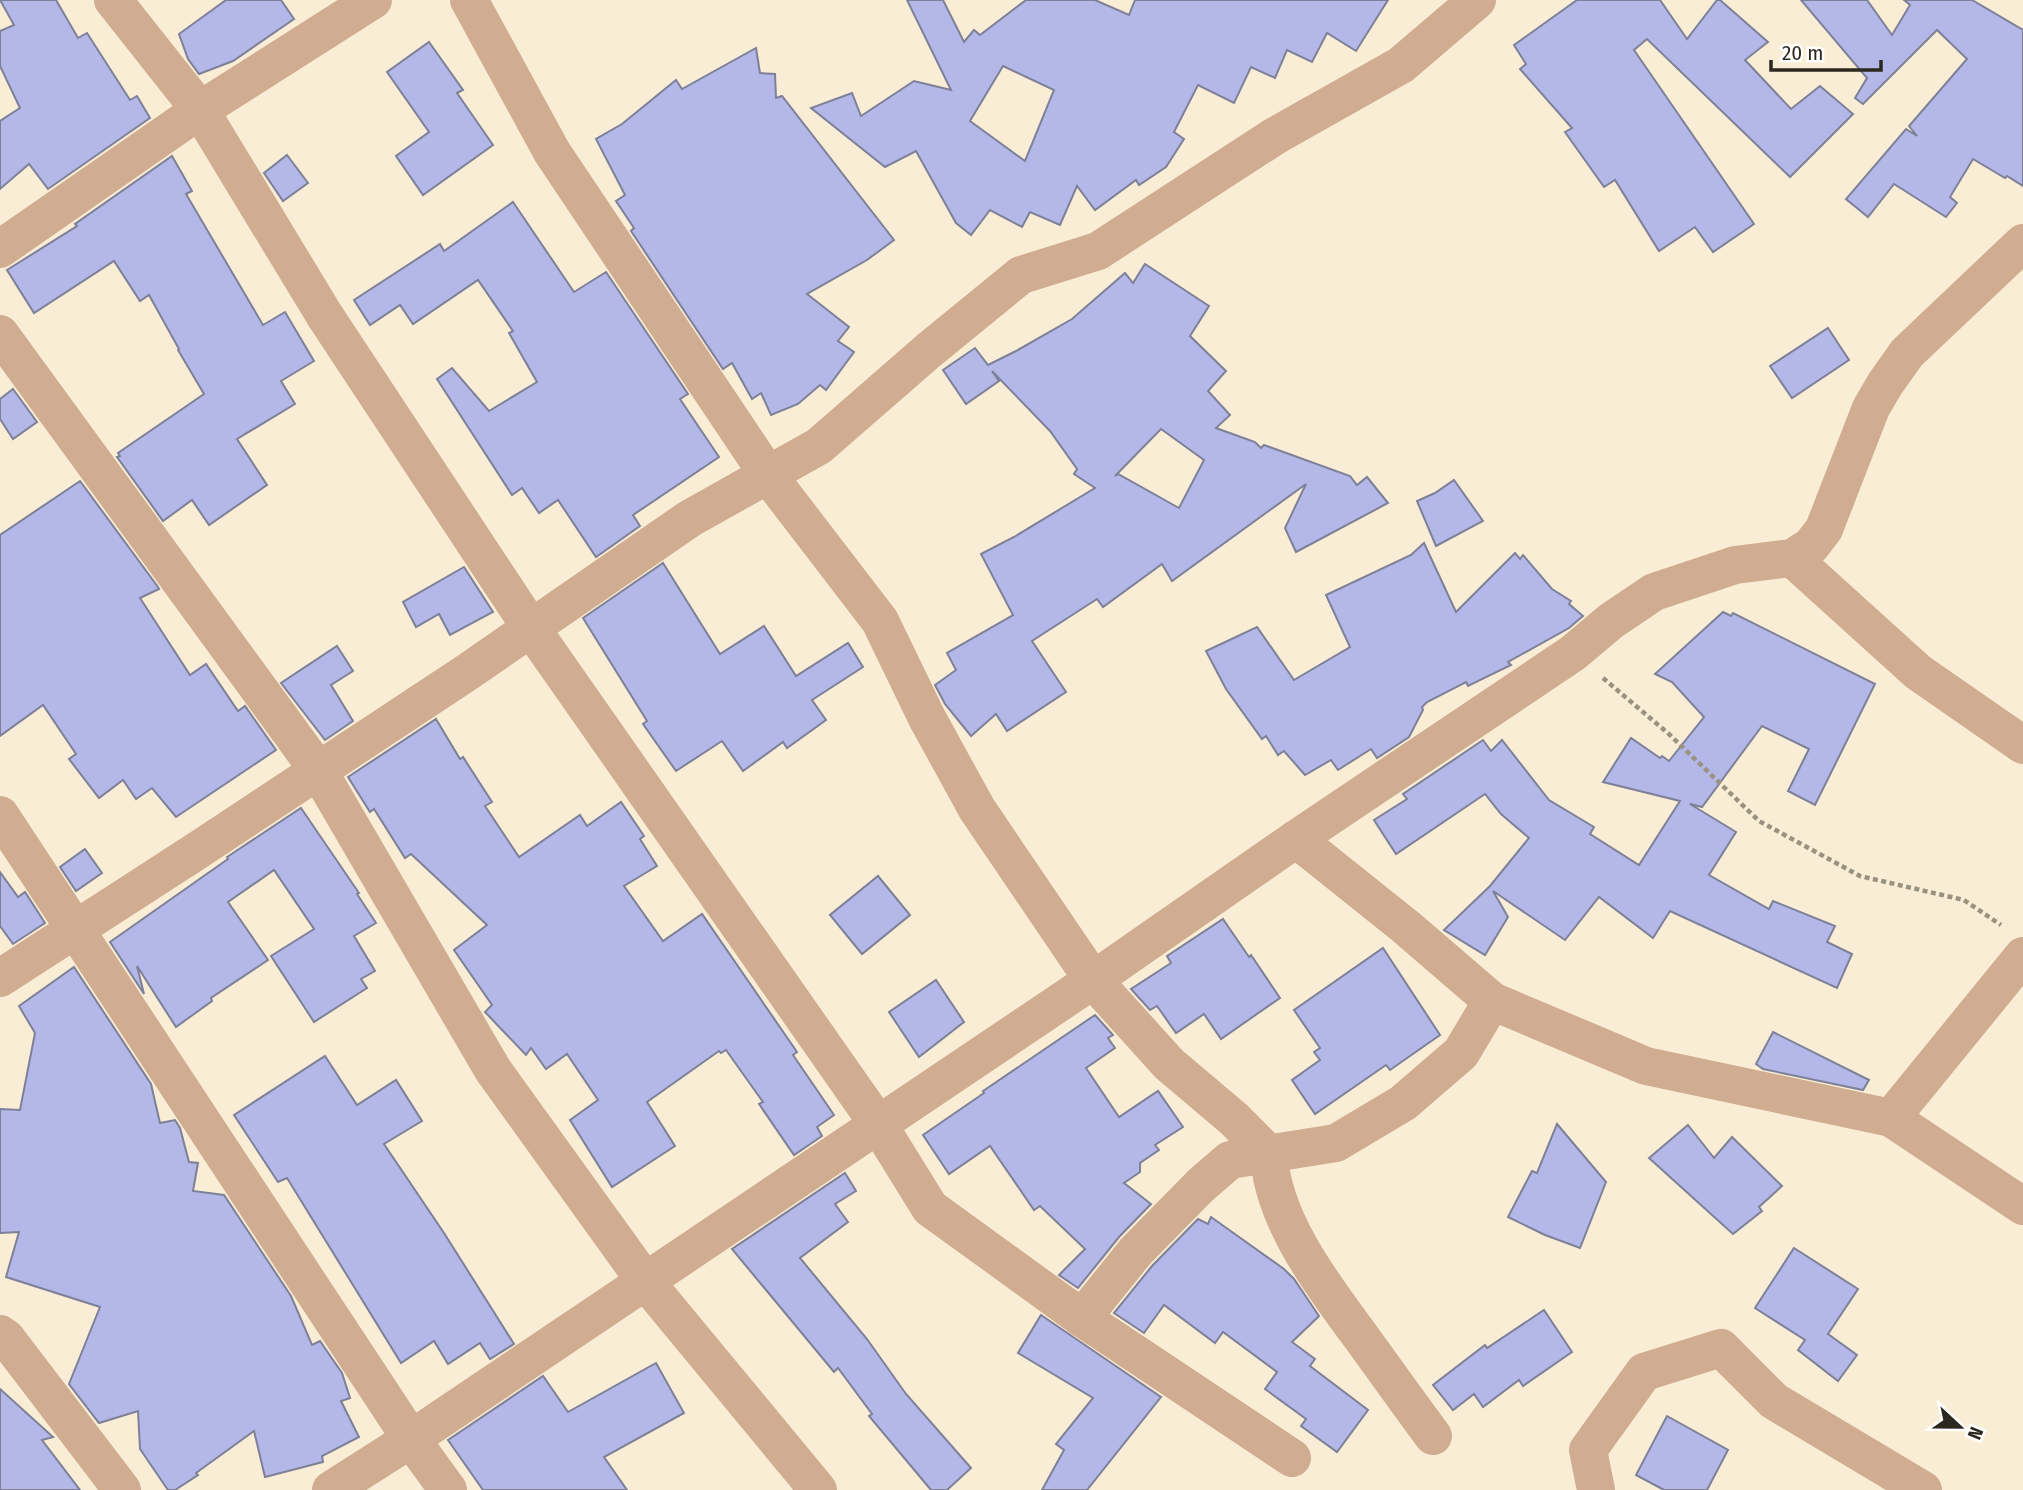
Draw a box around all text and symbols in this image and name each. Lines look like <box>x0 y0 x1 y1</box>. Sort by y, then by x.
scale bar <box>1771 28 1881 72</box>
text: 20 m <box>1782 40 1823 66</box>
north arrow <box>1925 1392 1995 1462</box>
text: N <box>1963 1424 1988 1443</box>

